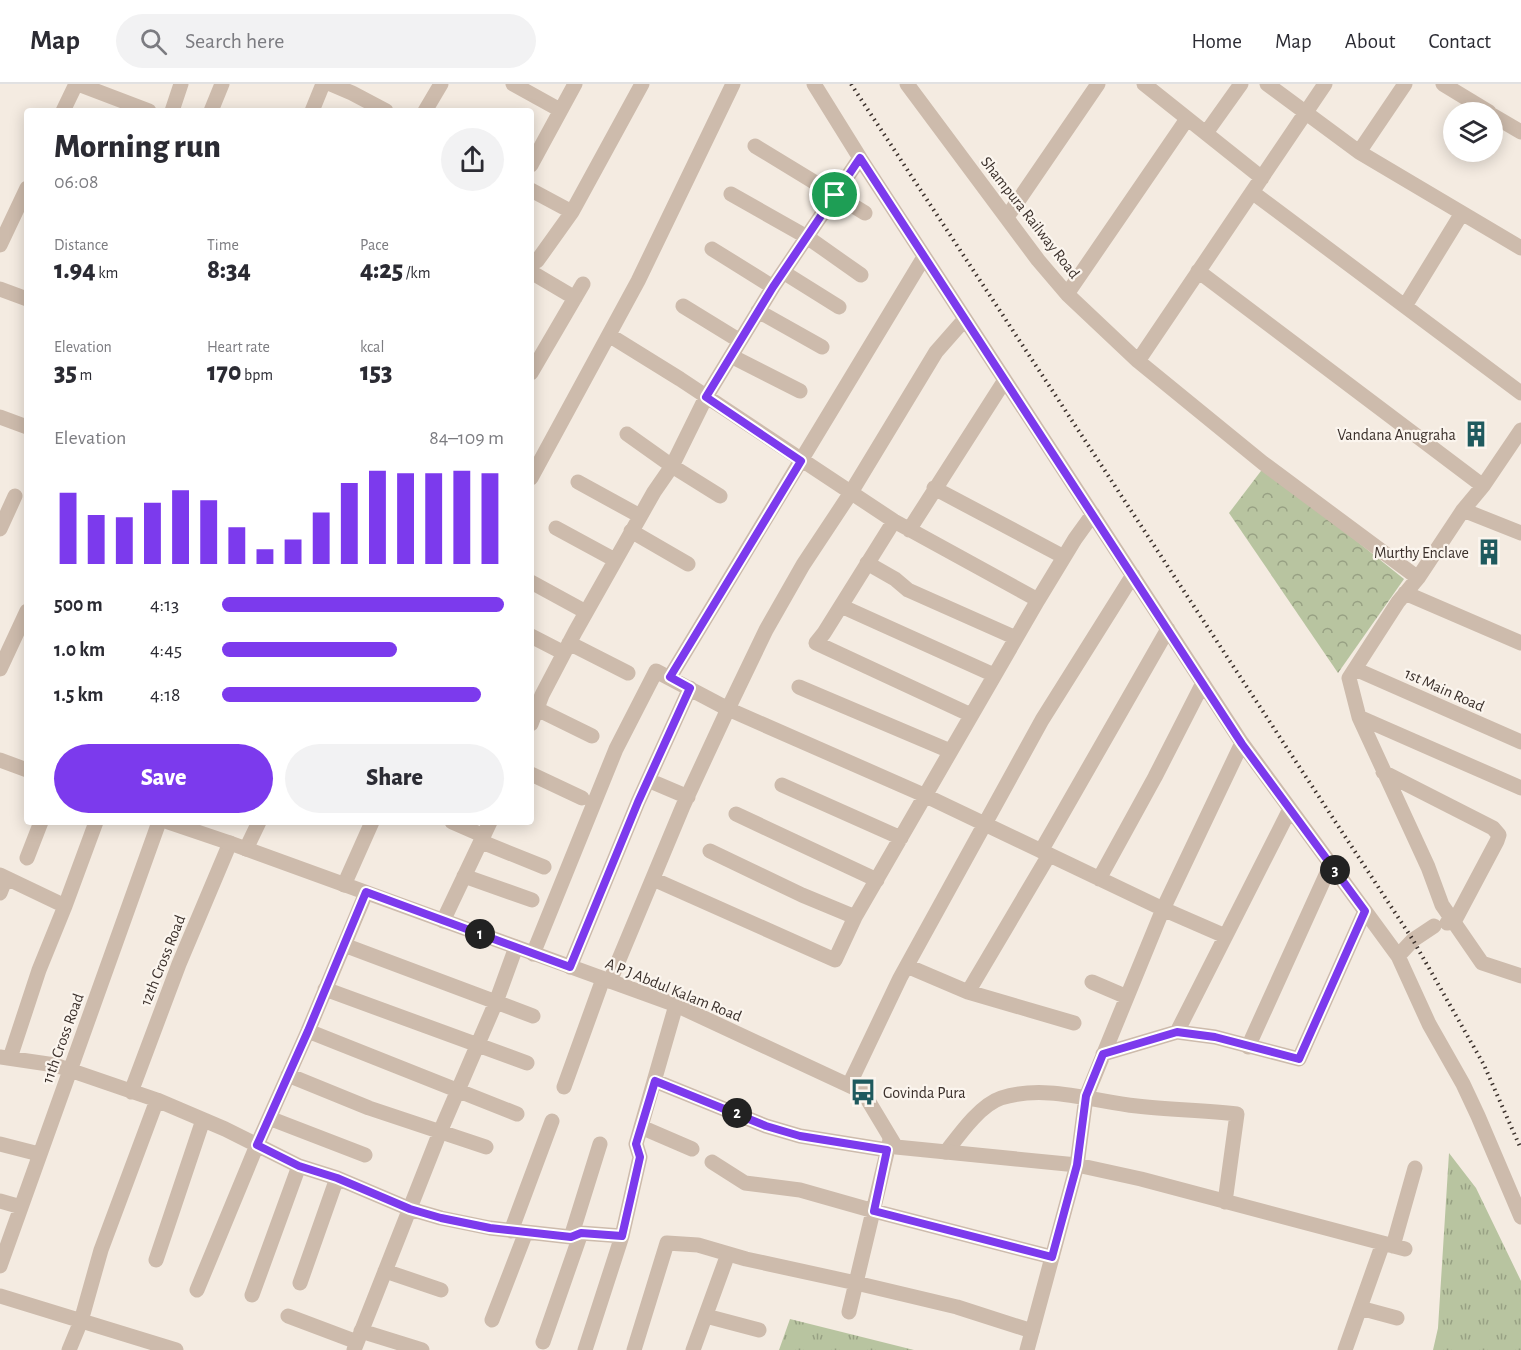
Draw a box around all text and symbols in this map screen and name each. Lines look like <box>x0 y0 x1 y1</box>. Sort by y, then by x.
search box <box>116 14 536 68</box>
icon: search <box>137 25 170 58</box>
text: Map <box>30 27 80 55</box>
text: Search here <box>185 30 284 52</box>
text: Home <box>1191 31 1242 52</box>
text: Map <box>1275 31 1312 52</box>
text: About <box>1345 31 1395 52</box>
text: Contact <box>1428 31 1491 52</box>
map controls <box>1443 102 1503 162</box>
button: layers <box>1443 102 1503 162</box>
button: share <box>441 128 504 191</box>
text: Morning run <box>54 131 221 164</box>
street label: Shampura Railway Road <box>977 154 1083 282</box>
pin <box>809 169 860 220</box>
text: 06:08 <box>54 172 99 192</box>
icon: arrive <box>818 178 851 211</box>
text: Distance <box>54 237 108 253</box>
text: Time <box>207 237 239 253</box>
text: Pace <box>360 237 389 253</box>
text: 1.94 <box>54 257 96 283</box>
text: 8:34 <box>207 257 251 283</box>
text: 4:25 <box>360 257 403 283</box>
text: km <box>96 265 118 281</box>
text: /km <box>403 265 430 281</box>
text: Elevation <box>54 339 112 355</box>
text: Heart rate <box>207 339 270 355</box>
text: kcal <box>360 339 384 355</box>
text: 35 <box>54 359 77 385</box>
text: 170 <box>207 359 241 385</box>
text: 153 <box>360 359 392 385</box>
text: m <box>77 367 92 383</box>
text: bpm <box>241 367 273 383</box>
building icon: Vandana Anugraha <box>1461 419 1491 449</box>
place label: Vandana Anugraha <box>1337 427 1456 443</box>
text: Elevation <box>54 428 126 448</box>
text: 84–109 m <box>429 428 504 448</box>
building icon: Murthy Enclave <box>1474 537 1504 567</box>
place label: Murthy Enclave <box>1374 545 1469 562</box>
text: 500 m <box>54 595 103 615</box>
text: 4:13 <box>150 595 179 615</box>
text: 1.0 km <box>54 640 105 660</box>
text: 4:45 <box>150 640 182 660</box>
street label: 1st Main Road <box>1402 665 1487 715</box>
text: 1.5 km <box>54 685 103 705</box>
text: 4:18 <box>150 685 181 705</box>
button: Save <box>54 744 273 813</box>
button: Share <box>285 744 504 813</box>
pin: 3 <box>1320 855 1350 885</box>
text: 3 <box>1332 862 1338 878</box>
street label: 12th Cross Road <box>137 913 188 1008</box>
pin: 1 <box>465 919 495 949</box>
text: 1 <box>477 926 483 942</box>
street label: A P J Abdul Kalam Road <box>603 955 744 1025</box>
street label: 11th Cross Road <box>39 991 87 1085</box>
bus stop icon: Govinda Pura <box>848 1077 878 1107</box>
place label: Govinda Pura <box>883 1085 966 1101</box>
pin: 2 <box>722 1098 752 1128</box>
text: 2 <box>733 1105 741 1121</box>

